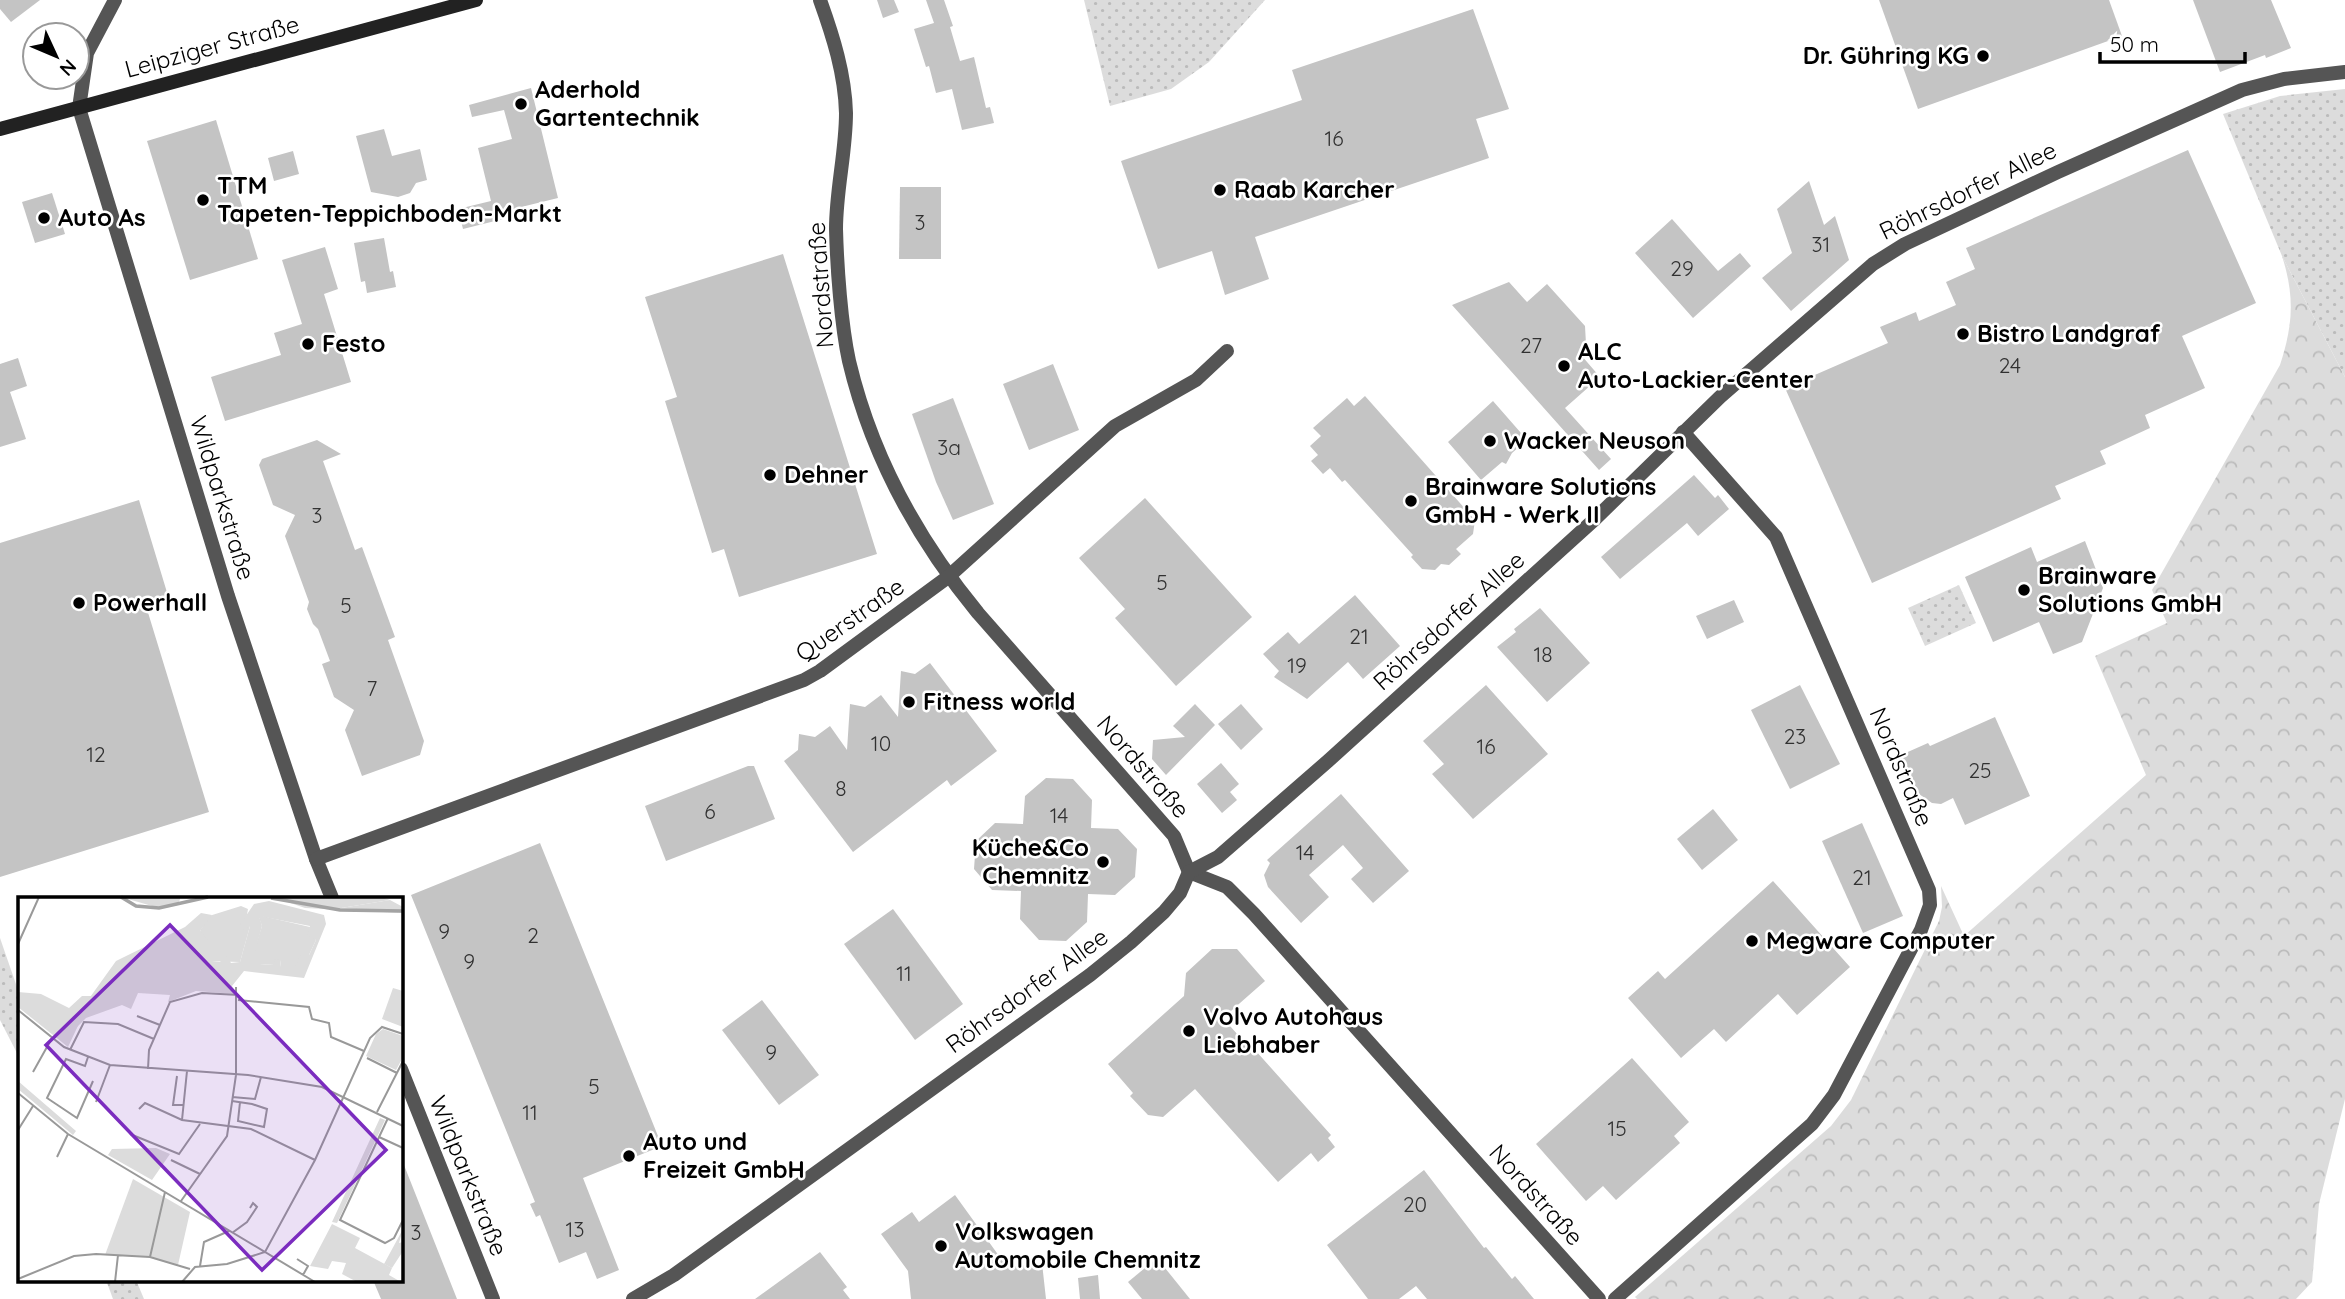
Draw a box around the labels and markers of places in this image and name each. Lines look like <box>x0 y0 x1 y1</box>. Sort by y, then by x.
place label: Dr. Gühring KG <box>1803 40 1969 70</box>
marker: Dr. Gühring KG <box>1975 48 1991 64</box>
place label: Aderhold Gartentechnik <box>535 74 700 132</box>
marker: Aderhold Gartentechnik <box>513 96 529 112</box>
place label: TTM Tapeten-Teppichboden-Markt <box>217 170 562 228</box>
place label: Raab Karcher <box>1234 174 1395 204</box>
marker: Raab Karcher <box>1212 182 1228 198</box>
marker: TTM Tapeten-Teppichboden-Markt <box>195 192 211 208</box>
place label: Auto As <box>58 202 145 232</box>
marker: Auto As <box>36 210 52 226</box>
place label: Bistro Landgraf <box>1977 318 2161 348</box>
marker: Bistro Landgraf <box>1955 326 1971 342</box>
place label: Festo <box>322 328 386 358</box>
marker: Festo <box>300 336 316 352</box>
place label: ALC Auto-Lackier-Center <box>1578 336 1814 394</box>
marker: ALC Auto-Lackier-Center <box>1556 358 1572 374</box>
place label: Wacker Neuson <box>1504 425 1685 455</box>
marker: Wacker Neuson <box>1482 433 1498 449</box>
place label: Dehner <box>784 459 868 489</box>
marker: Dehner <box>762 467 778 483</box>
place label: Brainware Solutions GmbH - Werk II <box>1425 471 1656 529</box>
marker: Brainware Solutions GmbH - Werk II <box>1403 493 1419 509</box>
place label: Brainware Solutions GmbH <box>2038 560 2222 618</box>
marker: Brainware Solutions GmbH <box>2016 582 2032 598</box>
place label: Powerhall <box>93 587 207 617</box>
marker: Powerhall <box>71 595 87 611</box>
place label: Fitness world <box>923 686 1075 716</box>
marker: Fitness world <box>901 694 917 710</box>
place label: Küche&Co Chemnitz <box>972 832 1089 890</box>
marker: Küche&Co Chemnitz <box>1095 854 1111 870</box>
place label: Megware Computer <box>1766 925 1995 955</box>
marker: Megware Computer <box>1744 933 1760 949</box>
place label: Volvo Autohaus Liebhaber <box>1203 1001 1383 1059</box>
marker: Volvo Autohaus Liebhaber <box>1181 1023 1197 1039</box>
place label: Auto und Freizeit GmbH <box>643 1126 805 1184</box>
marker: Auto und Freizeit GmbH <box>621 1148 637 1164</box>
place label: Volkswagen Automobile Chemnitz <box>955 1216 1201 1274</box>
marker: Volkswagen Automobile Chemnitz <box>933 1238 949 1254</box>

